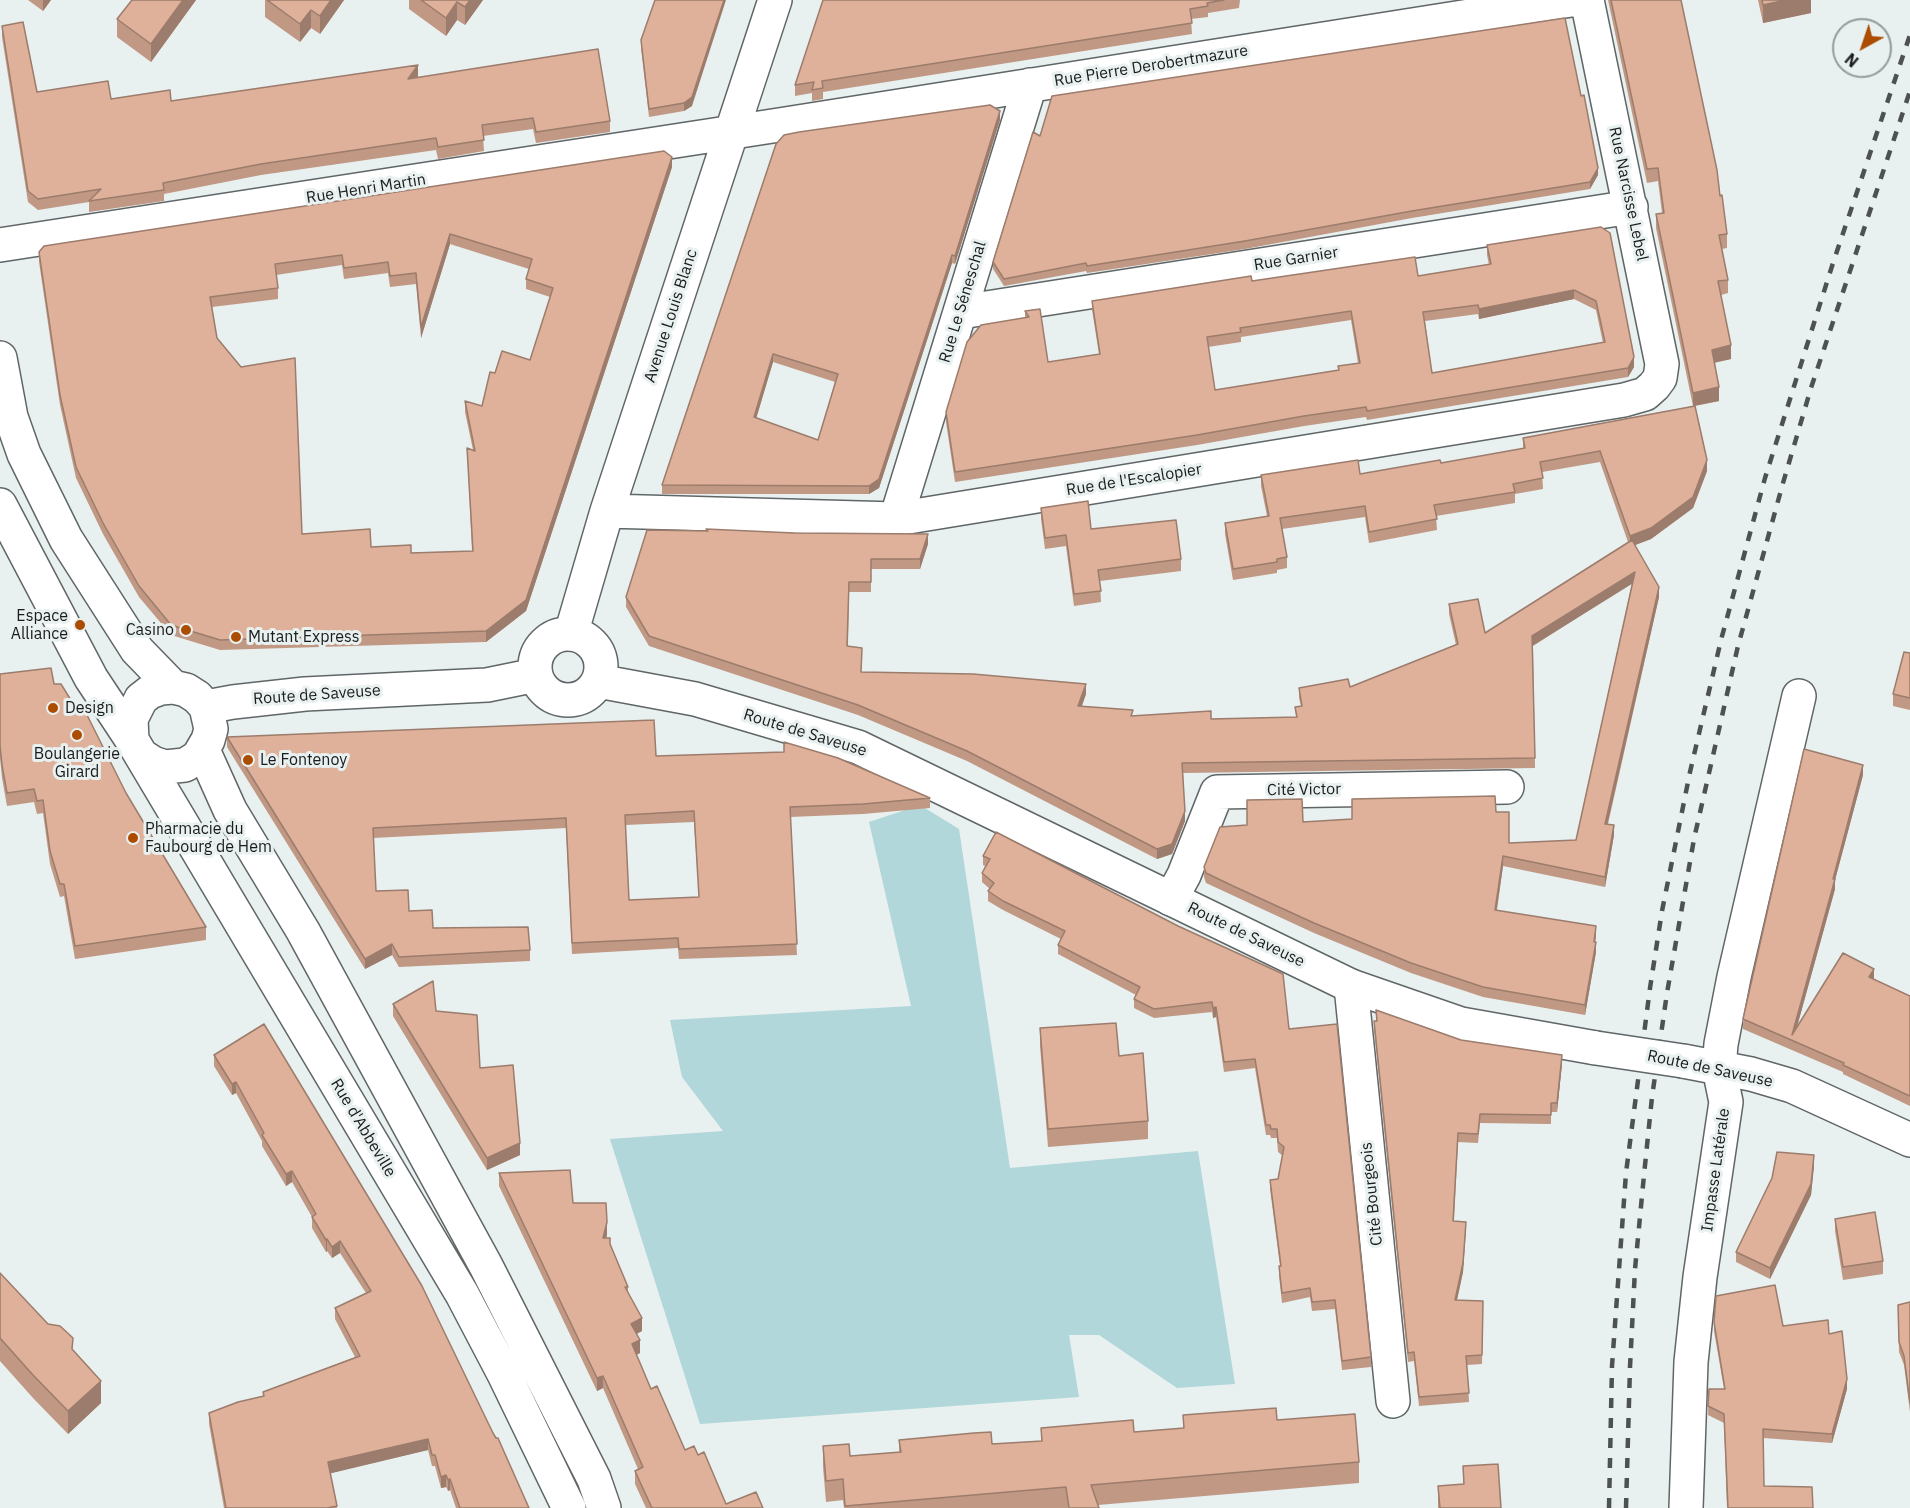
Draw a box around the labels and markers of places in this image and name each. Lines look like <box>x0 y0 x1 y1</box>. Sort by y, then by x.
place label: Espace Alliance <box>11 606 68 644</box>
marker: Espace Alliance <box>73 618 87 632</box>
place label: Casino <box>126 620 174 640</box>
marker: Casino <box>179 623 193 637</box>
place label: Mutant Express <box>248 627 360 647</box>
marker: Mutant Express <box>229 630 243 644</box>
place label: Design <box>65 698 114 718</box>
marker: Design <box>46 701 60 715</box>
marker: Boulangerie Girard <box>70 728 84 742</box>
place label: Boulangerie Girard <box>34 744 120 782</box>
place label: Le Fontenoy <box>260 750 347 770</box>
marker: Le Fontenoy <box>241 753 255 767</box>
place label: Pharmacie du Faubourg de Hem <box>145 819 272 857</box>
marker: Pharmacie du Faubourg de Hem <box>126 831 140 845</box>

